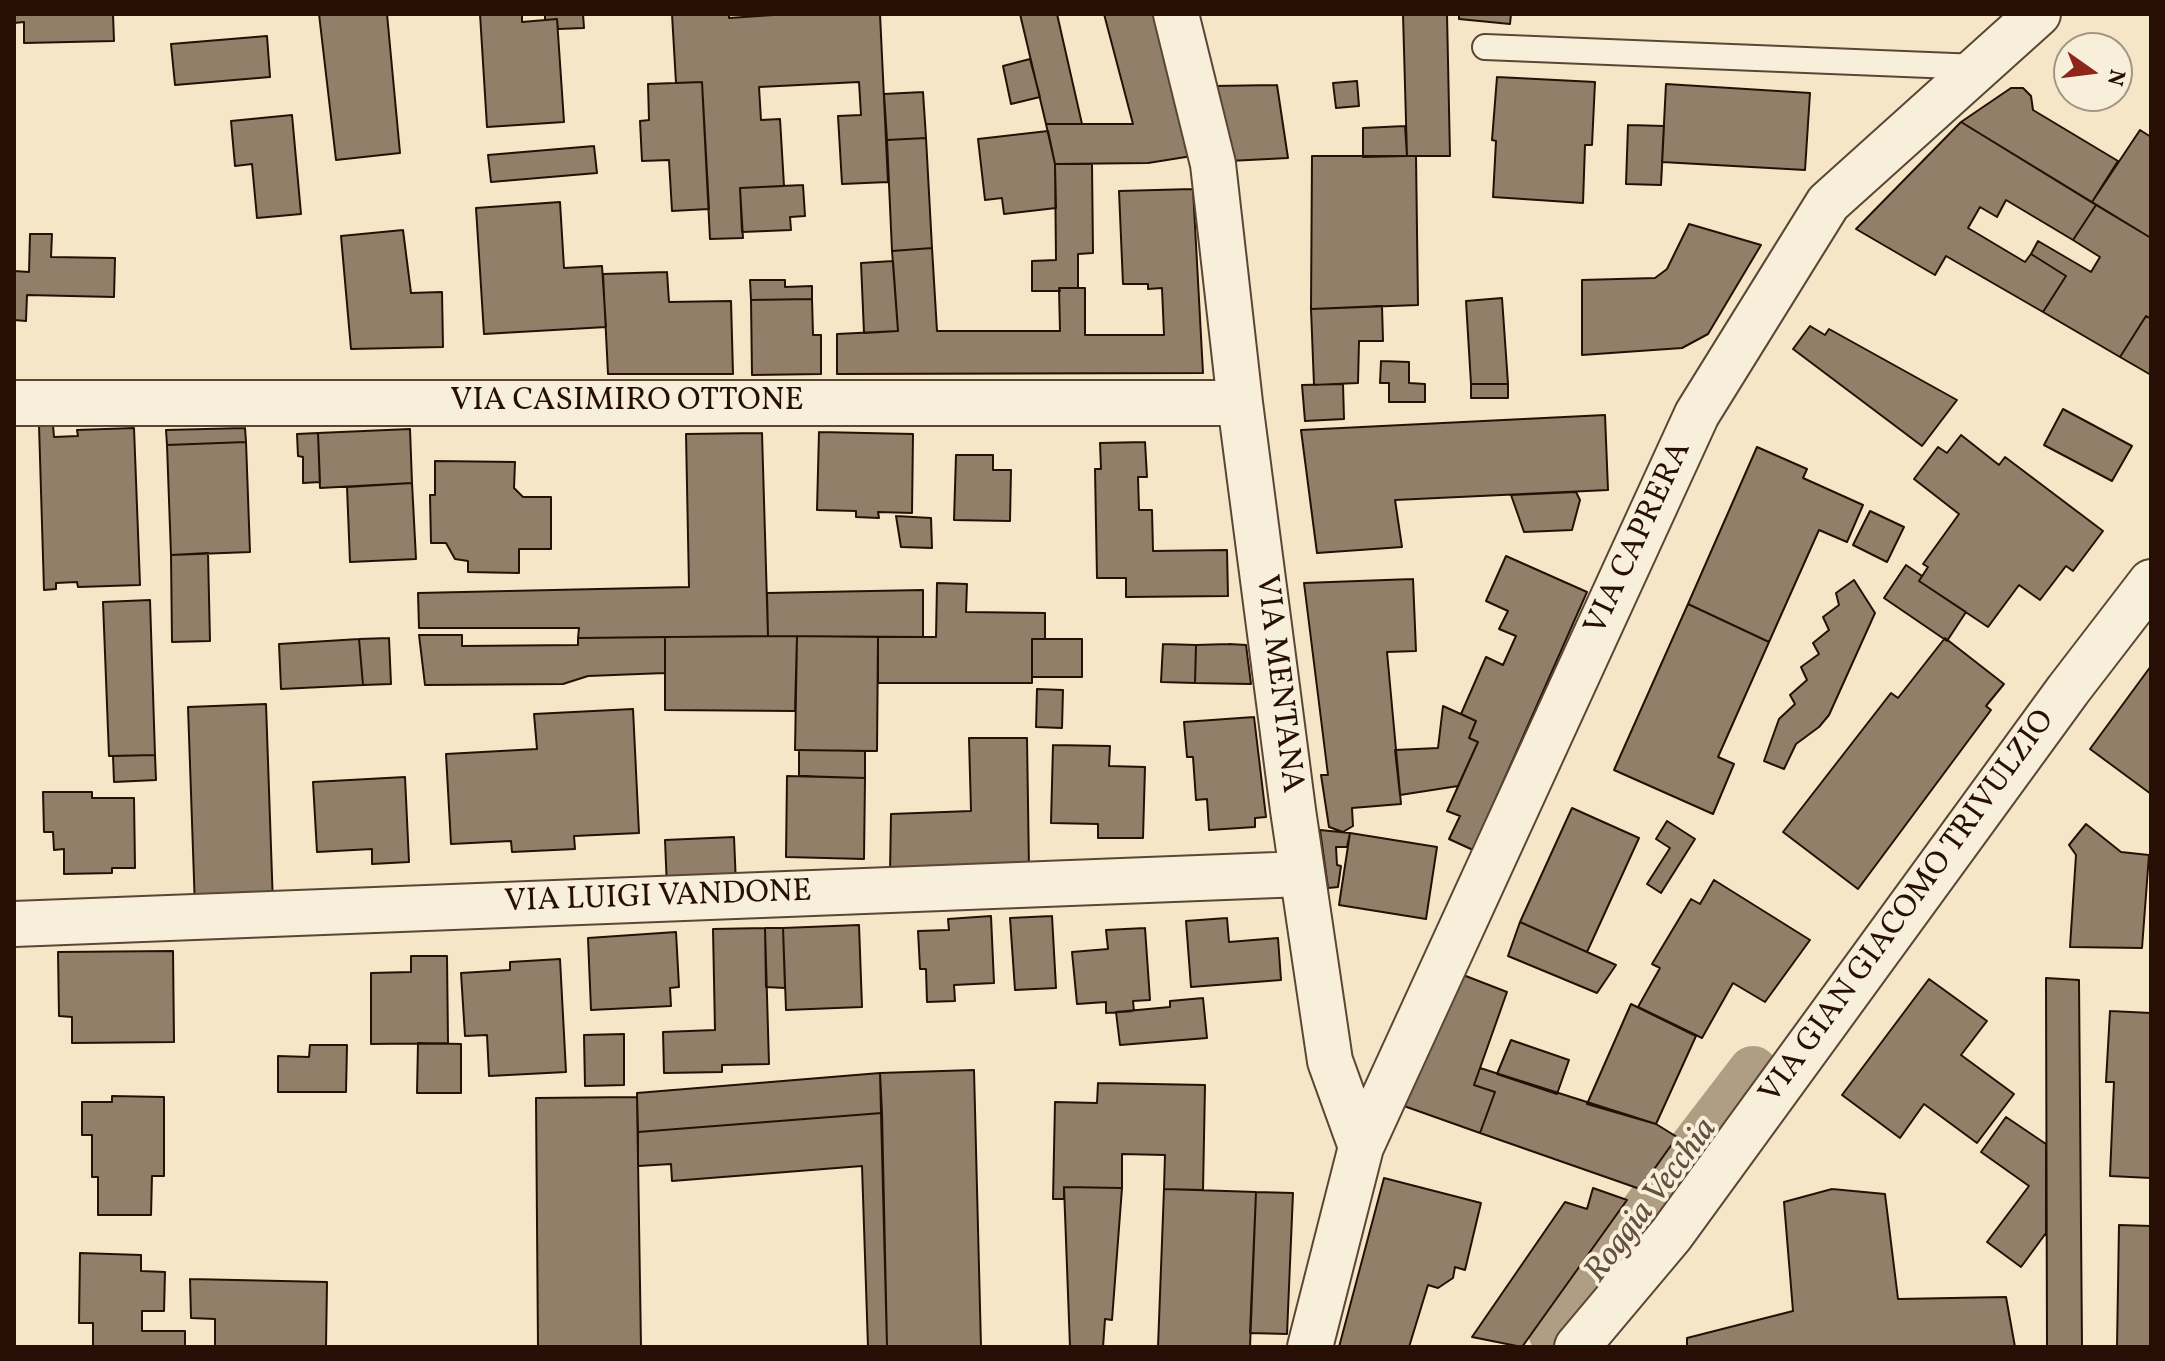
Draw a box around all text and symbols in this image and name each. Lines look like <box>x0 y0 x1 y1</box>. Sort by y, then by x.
north arrow <box>2053 32 2133 112</box>
text: N <box>2098 66 2132 89</box>
street label: VIA CASIMIRO OTTONE <box>450 384 804 422</box>
street label: VIA CAPRERA <box>1578 436 1702 642</box>
street label: VIA MENTANA <box>1245 573 1309 795</box>
street label: VIA GIAN GIACOMO TRIVULZIO <box>1753 704 2065 1112</box>
street label: VIA LUIGI VANDONE <box>504 874 812 924</box>
water label: Roggia Vecchia <box>1578 1112 1728 1292</box>

